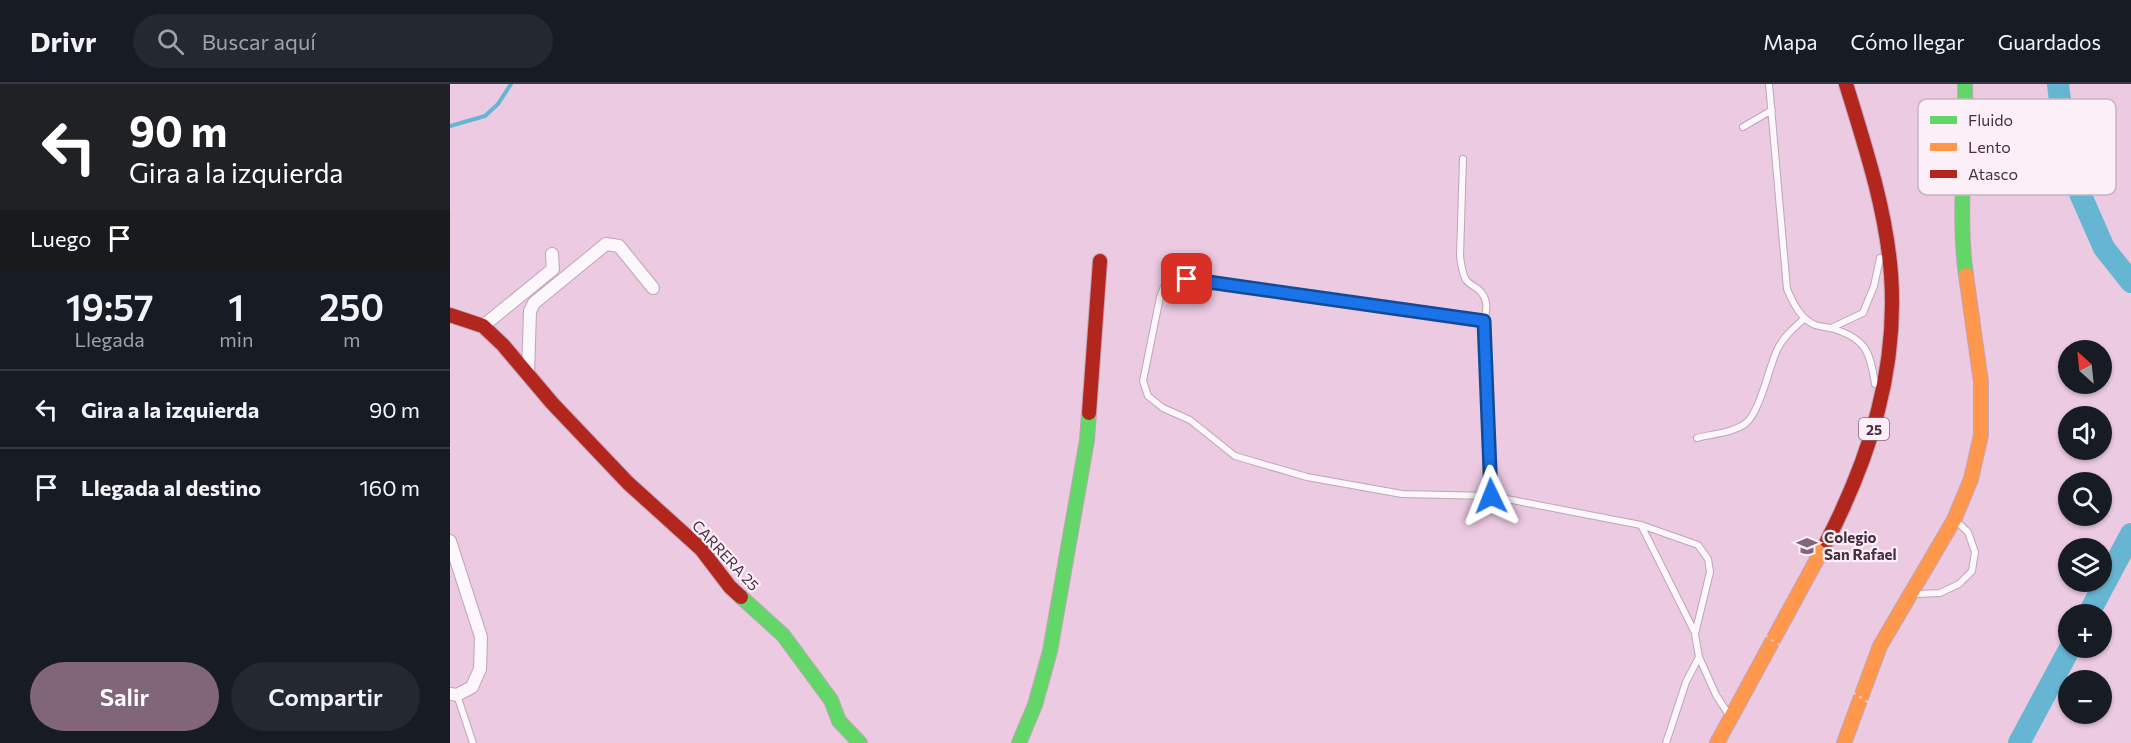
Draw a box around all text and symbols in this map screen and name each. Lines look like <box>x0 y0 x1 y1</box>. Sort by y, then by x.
search box <box>133 14 553 68</box>
text: Drivr <box>30 24 97 58</box>
icon: search <box>154 25 187 58</box>
text: Buscar aquí <box>202 28 316 55</box>
text: Mapa <box>1763 29 1818 54</box>
text: Cómo llegar <box>1851 29 1965 54</box>
text: Guardados <box>1998 29 2101 54</box>
legend <box>1918 99 2116 195</box>
text: 90 m <box>129 104 228 156</box>
icon: left <box>30 108 108 186</box>
text: Fluido <box>1968 110 2013 129</box>
text: Lento <box>1968 137 2011 156</box>
text: Gira a la izquierda <box>129 156 343 189</box>
text: Atasco <box>1968 164 2018 183</box>
icon: arrive <box>103 222 136 255</box>
text: Luego <box>30 225 91 252</box>
pin <box>1161 253 1212 304</box>
icon: arrive <box>1170 262 1203 295</box>
text: 19:57 <box>66 284 154 328</box>
text: 1 <box>228 284 244 328</box>
text: 250 <box>319 284 384 328</box>
text: Llegada <box>75 327 145 351</box>
text: min <box>219 327 253 351</box>
text: m <box>343 327 360 351</box>
north arrow <box>2058 340 2112 394</box>
map controls <box>2058 340 2112 724</box>
icon: left <box>30 393 63 426</box>
text: Gira a la izquierda <box>81 396 259 423</box>
text: 90 m <box>369 396 420 423</box>
button: sound <box>2058 406 2112 460</box>
road number: 25 <box>1859 418 1889 440</box>
position arrow <box>1459 464 1523 528</box>
icon: arrive <box>30 471 63 504</box>
button: search <box>2058 472 2112 526</box>
text: Llegada al destino <box>81 474 261 501</box>
text: 160 m <box>359 474 420 501</box>
street label: CARRERA 25 <box>689 516 763 594</box>
place label: Colegio San Rafael <box>1824 528 1897 563</box>
school or university icon: Colegio San Rafael <box>1795 534 1819 558</box>
button: layers <box>2058 538 2112 592</box>
button: + <box>2058 604 2112 658</box>
button: Salir <box>30 662 219 731</box>
button: Compartir <box>231 662 420 731</box>
button: − <box>2058 670 2112 724</box>

